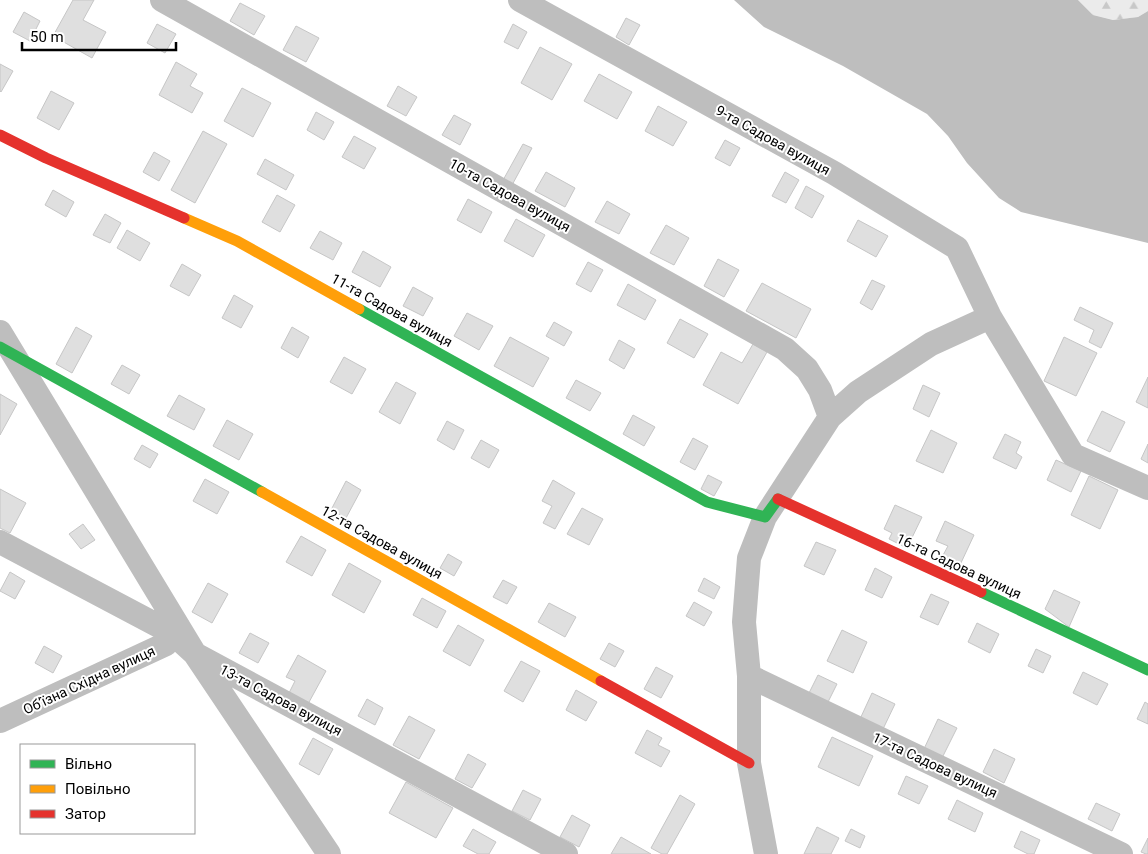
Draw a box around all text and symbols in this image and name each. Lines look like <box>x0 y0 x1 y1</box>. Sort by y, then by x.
scale bar <box>22 20 176 52</box>
text: 50 m <box>30 28 64 46</box>
street label: 9-та Садова вулиця <box>713 102 833 178</box>
street label: 10-та Садова вулиця <box>447 155 573 235</box>
street label: 11-та Садова вулиця <box>329 270 455 350</box>
street label: 12-та Садова вулиця <box>319 502 445 582</box>
street label: 16-та Садова вулиця <box>894 530 1024 602</box>
street label: Обʼїзна Східна вулиця <box>21 642 157 718</box>
street label: 13-та Садова вулиця <box>217 661 345 739</box>
street label: 17-та Садова вулиця <box>870 729 1000 801</box>
legend <box>20 744 195 834</box>
text: Вільно <box>65 755 112 773</box>
text: Повільно <box>65 780 131 798</box>
text: Затор <box>65 805 106 823</box>

